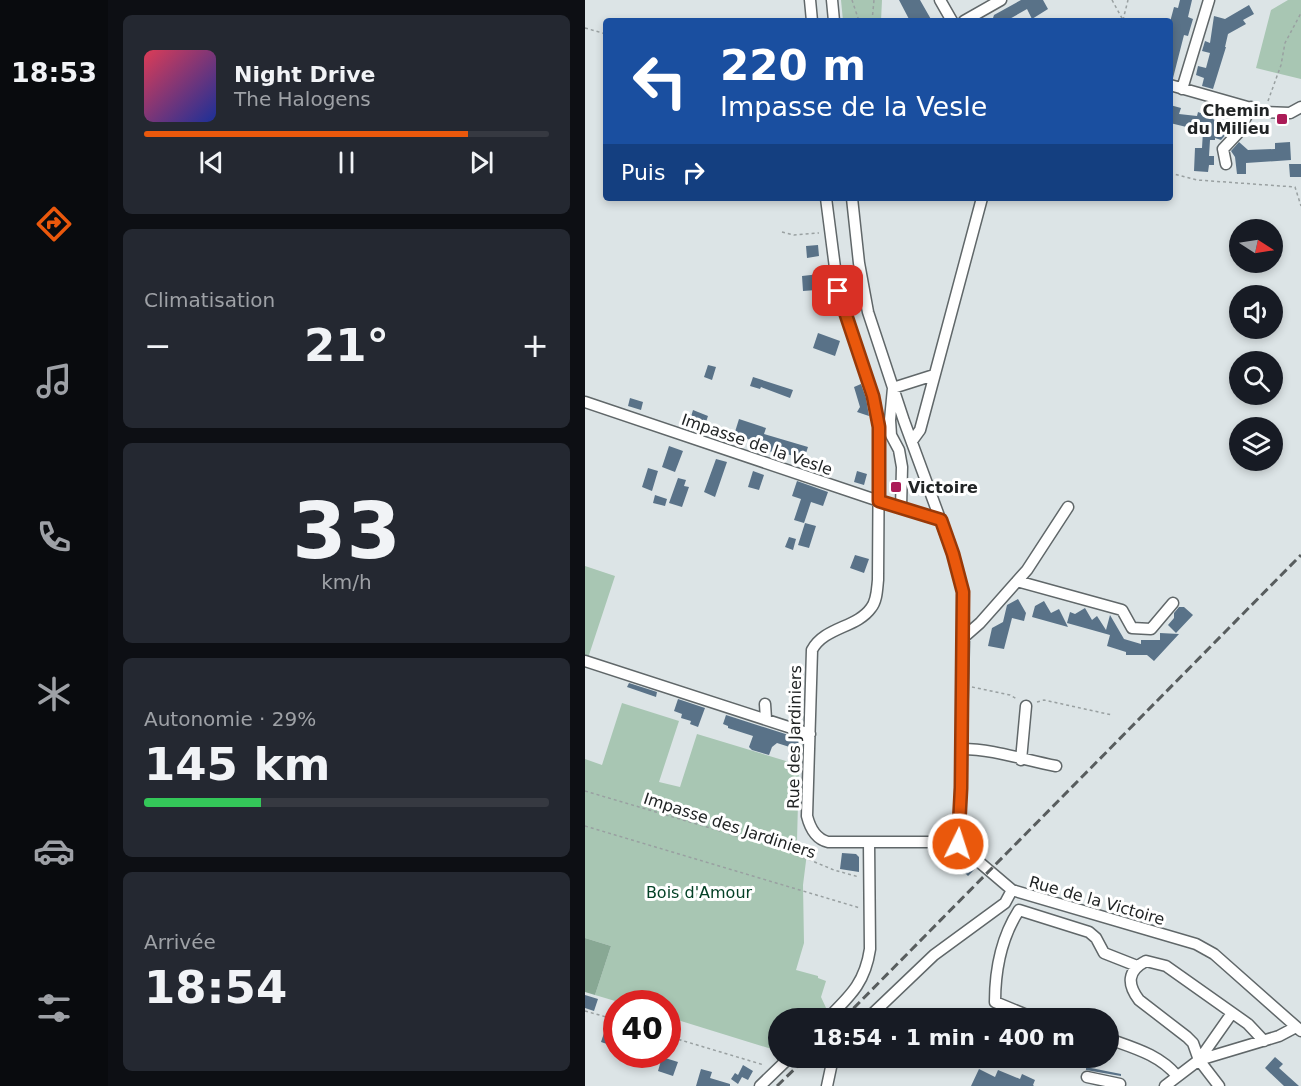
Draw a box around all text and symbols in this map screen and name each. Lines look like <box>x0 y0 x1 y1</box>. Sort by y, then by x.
text: 220 m <box>720 41 866 90</box>
icon: left <box>621 42 699 120</box>
text: 18:53 <box>11 57 97 88</box>
text: Night Drive <box>234 62 375 87</box>
text: The Halogens <box>234 87 371 111</box>
text: Impasse de la Vesle <box>720 91 987 122</box>
place label: Chemin du Milieu <box>1187 101 1270 138</box>
marker: Chemin du Milieu <box>1275 112 1289 126</box>
icon: previous <box>195 146 228 179</box>
icon: pause <box>330 146 363 179</box>
icon: next <box>465 146 498 179</box>
icon: right <box>677 156 710 189</box>
text: Puis <box>621 160 665 185</box>
icon: directions <box>33 203 75 245</box>
north arrow <box>1229 219 1283 273</box>
map controls <box>1229 219 1283 471</box>
pin <box>812 265 863 316</box>
icon: arrive <box>821 274 854 307</box>
button: sound <box>1229 285 1283 339</box>
text: Climatisation <box>144 288 275 312</box>
text: 21° <box>304 319 389 372</box>
text: − <box>144 326 172 365</box>
text: + <box>521 326 549 365</box>
button: search <box>1229 351 1283 405</box>
icon: music <box>33 360 75 402</box>
street label: Impasse de la Vesle <box>679 410 835 479</box>
button: layers <box>1229 417 1283 471</box>
place label: Victoire <box>908 478 978 497</box>
marker: Victoire <box>889 480 903 494</box>
text: 33 <box>292 486 401 576</box>
icon: phone <box>33 516 75 558</box>
text: km/h <box>321 570 372 594</box>
street label: Rue des Jardiniers <box>784 665 805 809</box>
icon: climate <box>33 673 75 715</box>
text: Autonomie · 29% <box>144 707 316 731</box>
text: 145 km <box>144 738 330 791</box>
street label: Impasse des Jardiniers <box>641 789 818 862</box>
position arrow <box>926 812 990 876</box>
icon: car <box>33 830 75 872</box>
street label: Rue de la Victoire <box>1027 872 1167 929</box>
park label: Bois d'Amour <box>646 883 753 902</box>
text: Arrivée <box>144 930 216 954</box>
text: 18:54 <box>144 961 287 1014</box>
icon: filters <box>33 987 75 1029</box>
speed limit sign: 40 <box>603 990 681 1068</box>
text: 18:54 · 1 min · 400 m <box>812 1025 1075 1050</box>

